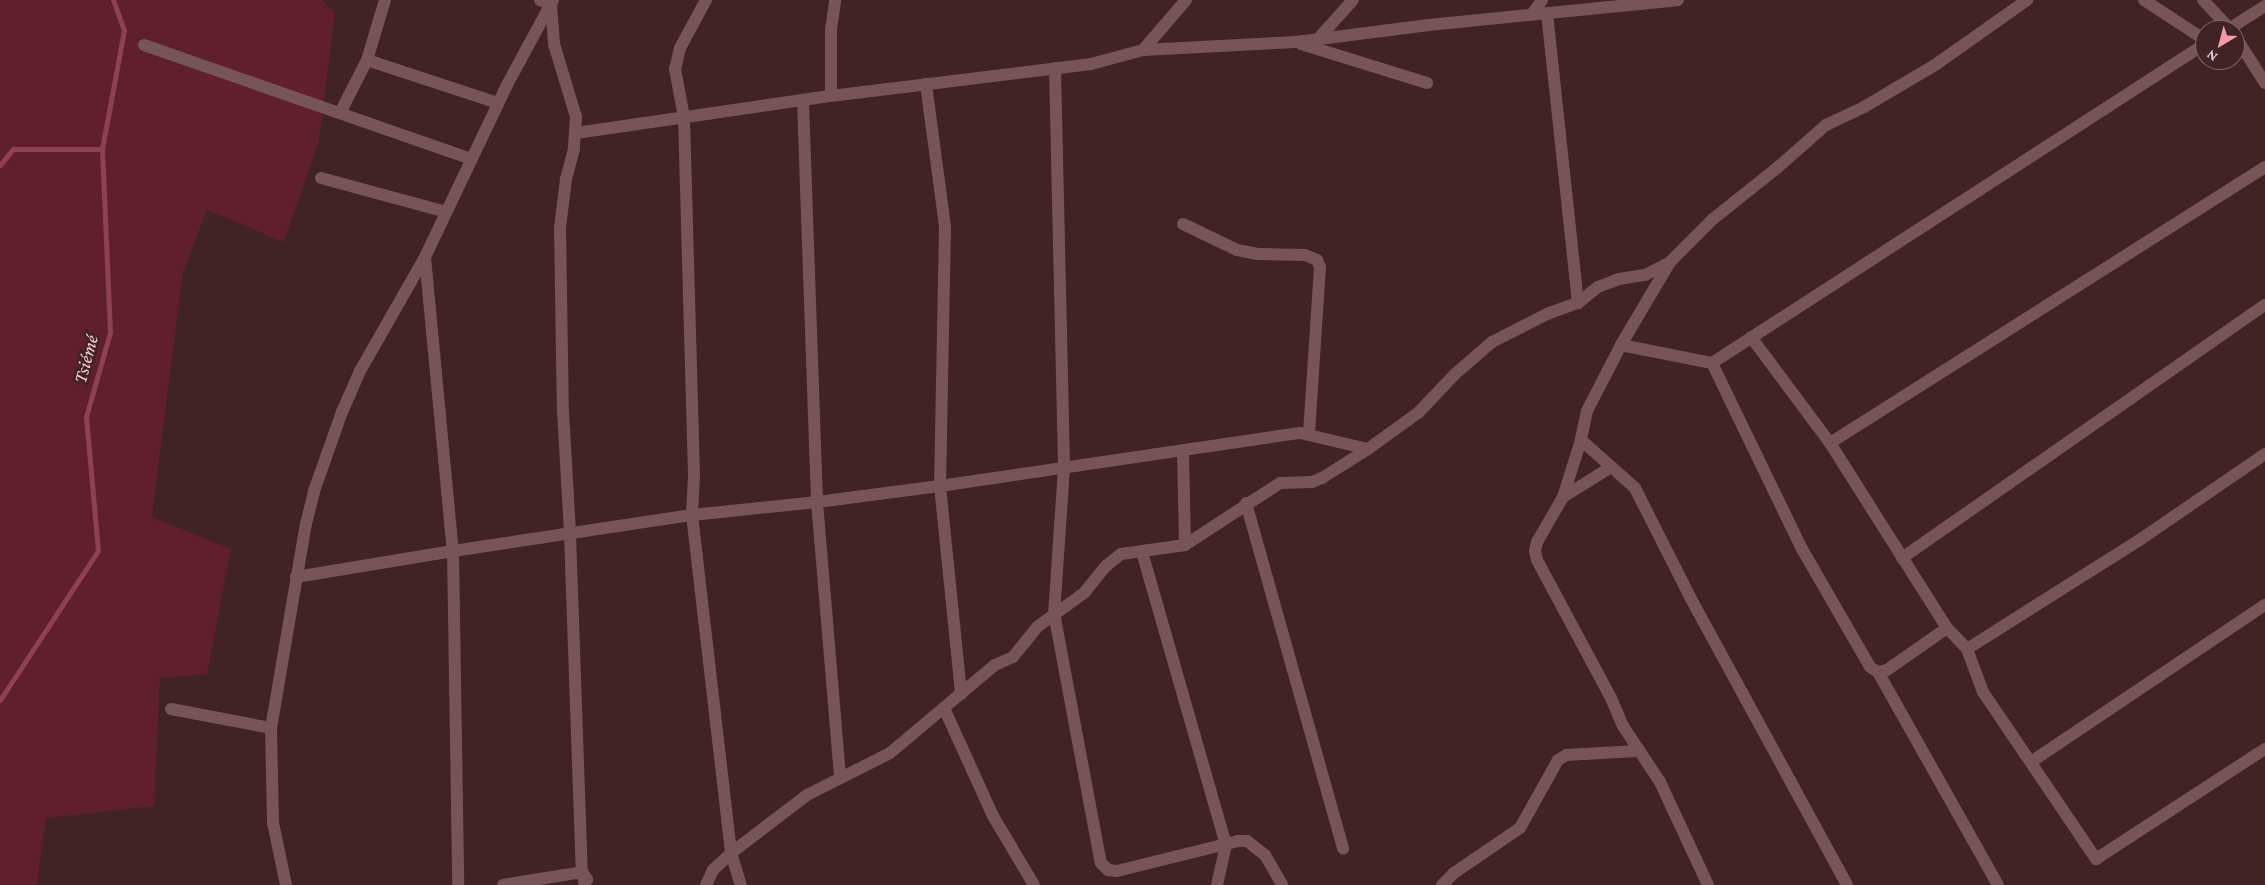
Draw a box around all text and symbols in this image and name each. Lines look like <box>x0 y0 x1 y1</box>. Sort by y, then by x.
north arrow <box>2195 20 2245 70</box>
text: N <box>2203 47 2220 65</box>
water label: Tsiémé <box>69 332 103 386</box>

